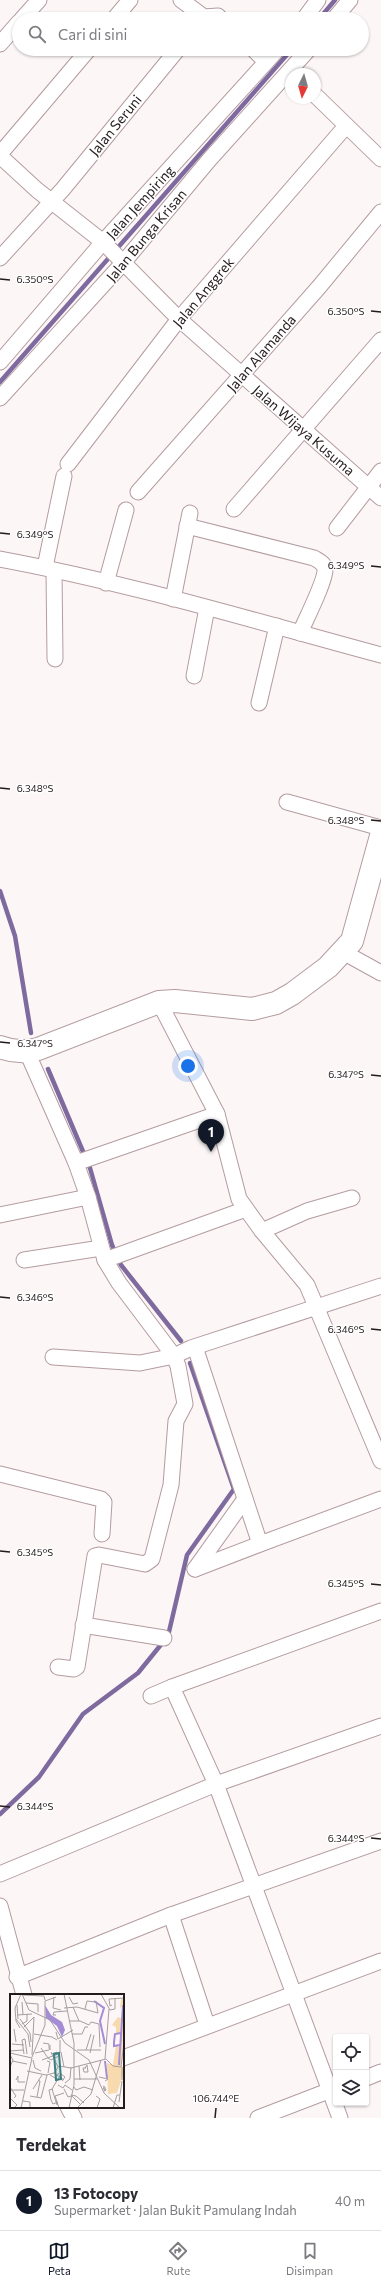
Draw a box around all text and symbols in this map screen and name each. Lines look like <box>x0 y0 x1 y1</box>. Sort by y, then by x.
search box <box>12 12 369 56</box>
icon: search <box>26 23 48 45</box>
text: Cari di sini <box>58 25 127 43</box>
north arrow <box>285 68 321 104</box>
street label: Jalan Seruni <box>85 91 145 159</box>
street label: Jalan Jempiring <box>102 161 178 242</box>
street label: Jalan Bunga Krisan <box>102 185 190 285</box>
street label: Jalan Anggrek <box>169 253 237 330</box>
text: 6.350°S <box>17 273 54 285</box>
text: 6.350°S <box>328 305 365 317</box>
street label: Jalan Alamanda <box>223 311 299 395</box>
street label: Jalan Wijaya Kusuma <box>250 381 358 479</box>
text: 6.349°S <box>17 528 53 540</box>
text: 6.349°S <box>328 559 364 571</box>
text: 6.348°S <box>17 782 53 794</box>
text: 6.348°S <box>328 814 364 826</box>
text: 6.347°S <box>17 1037 53 1049</box>
your location <box>178 1056 198 1076</box>
text: 6.347°S <box>328 1068 364 1080</box>
pin: 1 <box>198 1119 224 1152</box>
text: 6.346°S <box>17 1291 53 1303</box>
text: 6.346°S <box>328 1323 364 1335</box>
text: 6.345°S <box>17 1546 53 1558</box>
text: 6.345°S <box>328 1577 364 1589</box>
text: 6.344°S <box>17 1800 53 1812</box>
text: 6.344°S <box>328 1832 364 1844</box>
inset map <box>10 1994 124 2108</box>
map controls <box>333 2034 369 2106</box>
button: locate <box>333 2034 369 2070</box>
button: layers <box>333 2070 369 2106</box>
text: 106.744°E <box>193 2092 239 2104</box>
text: Terdekat <box>16 2134 86 2155</box>
text: 13 Fotocopy <box>54 2184 138 2202</box>
text: 1 <box>26 2193 32 2209</box>
text: 40 m <box>335 2193 365 2209</box>
text: Supermarket · Jalan Bukit Pamulang Indah <box>54 2202 297 2218</box>
tab: Peta <box>48 2240 71 2277</box>
tab: Rute <box>167 2240 190 2277</box>
tab: Disimpan <box>286 2240 333 2277</box>

